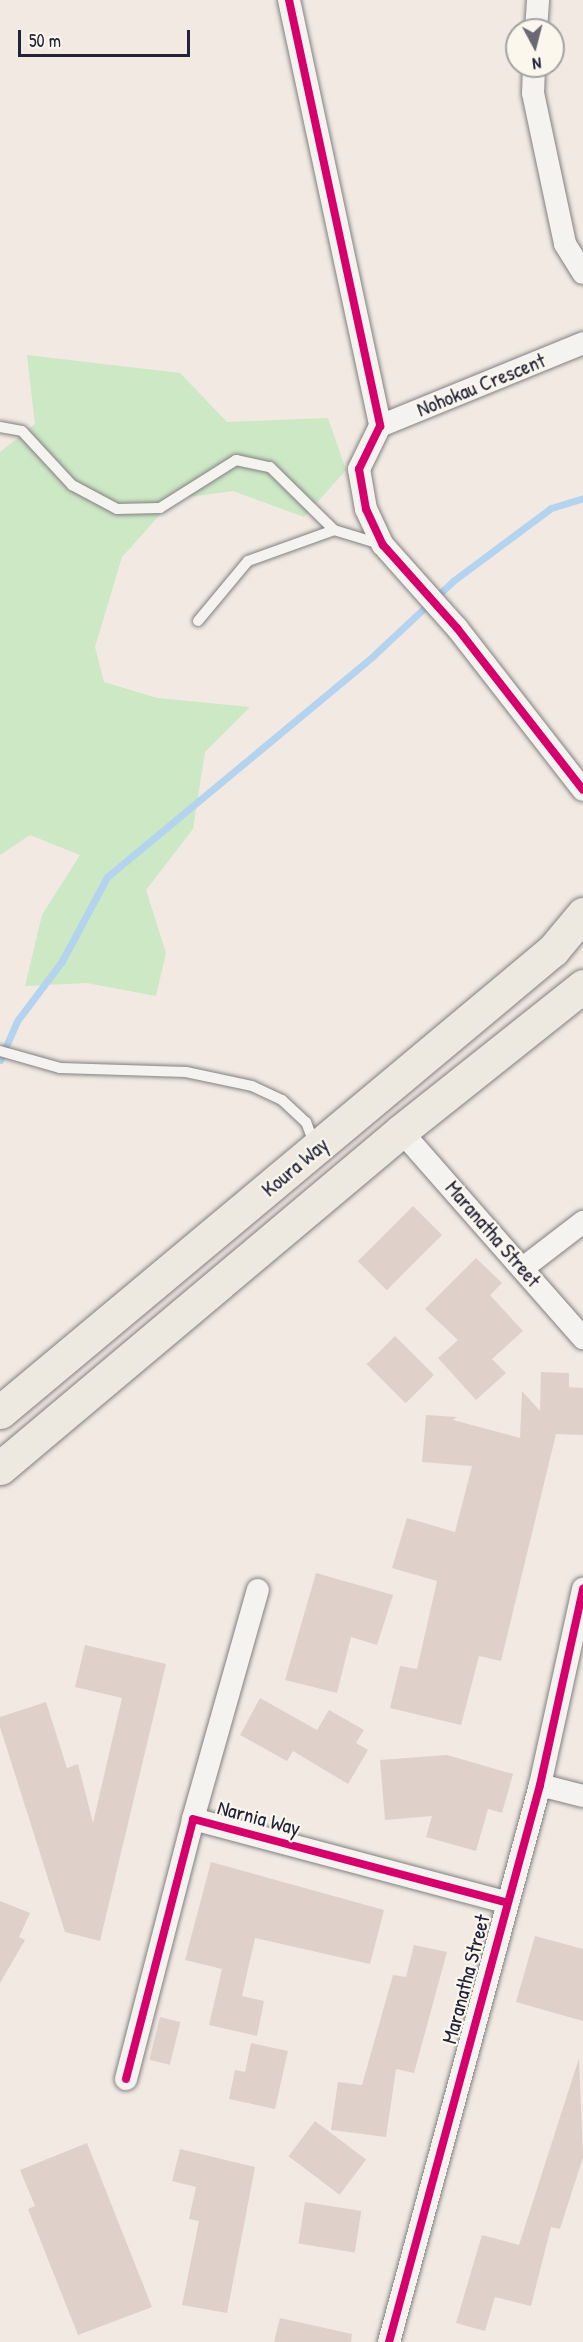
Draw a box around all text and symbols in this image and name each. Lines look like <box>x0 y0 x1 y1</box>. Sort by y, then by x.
scale bar <box>21 18 194 56</box>
north arrow <box>505 18 565 78</box>
text: 50 m <box>29 28 61 53</box>
text: N <box>531 52 543 75</box>
street label: Nohokau Crescent <box>413 348 549 422</box>
street label: Koura Way <box>257 1132 333 1202</box>
street label: Maranatha Street <box>440 1176 546 1292</box>
street label: Narnia Way <box>215 1795 303 1841</box>
street label: Maranatha Street <box>437 1912 495 2046</box>

